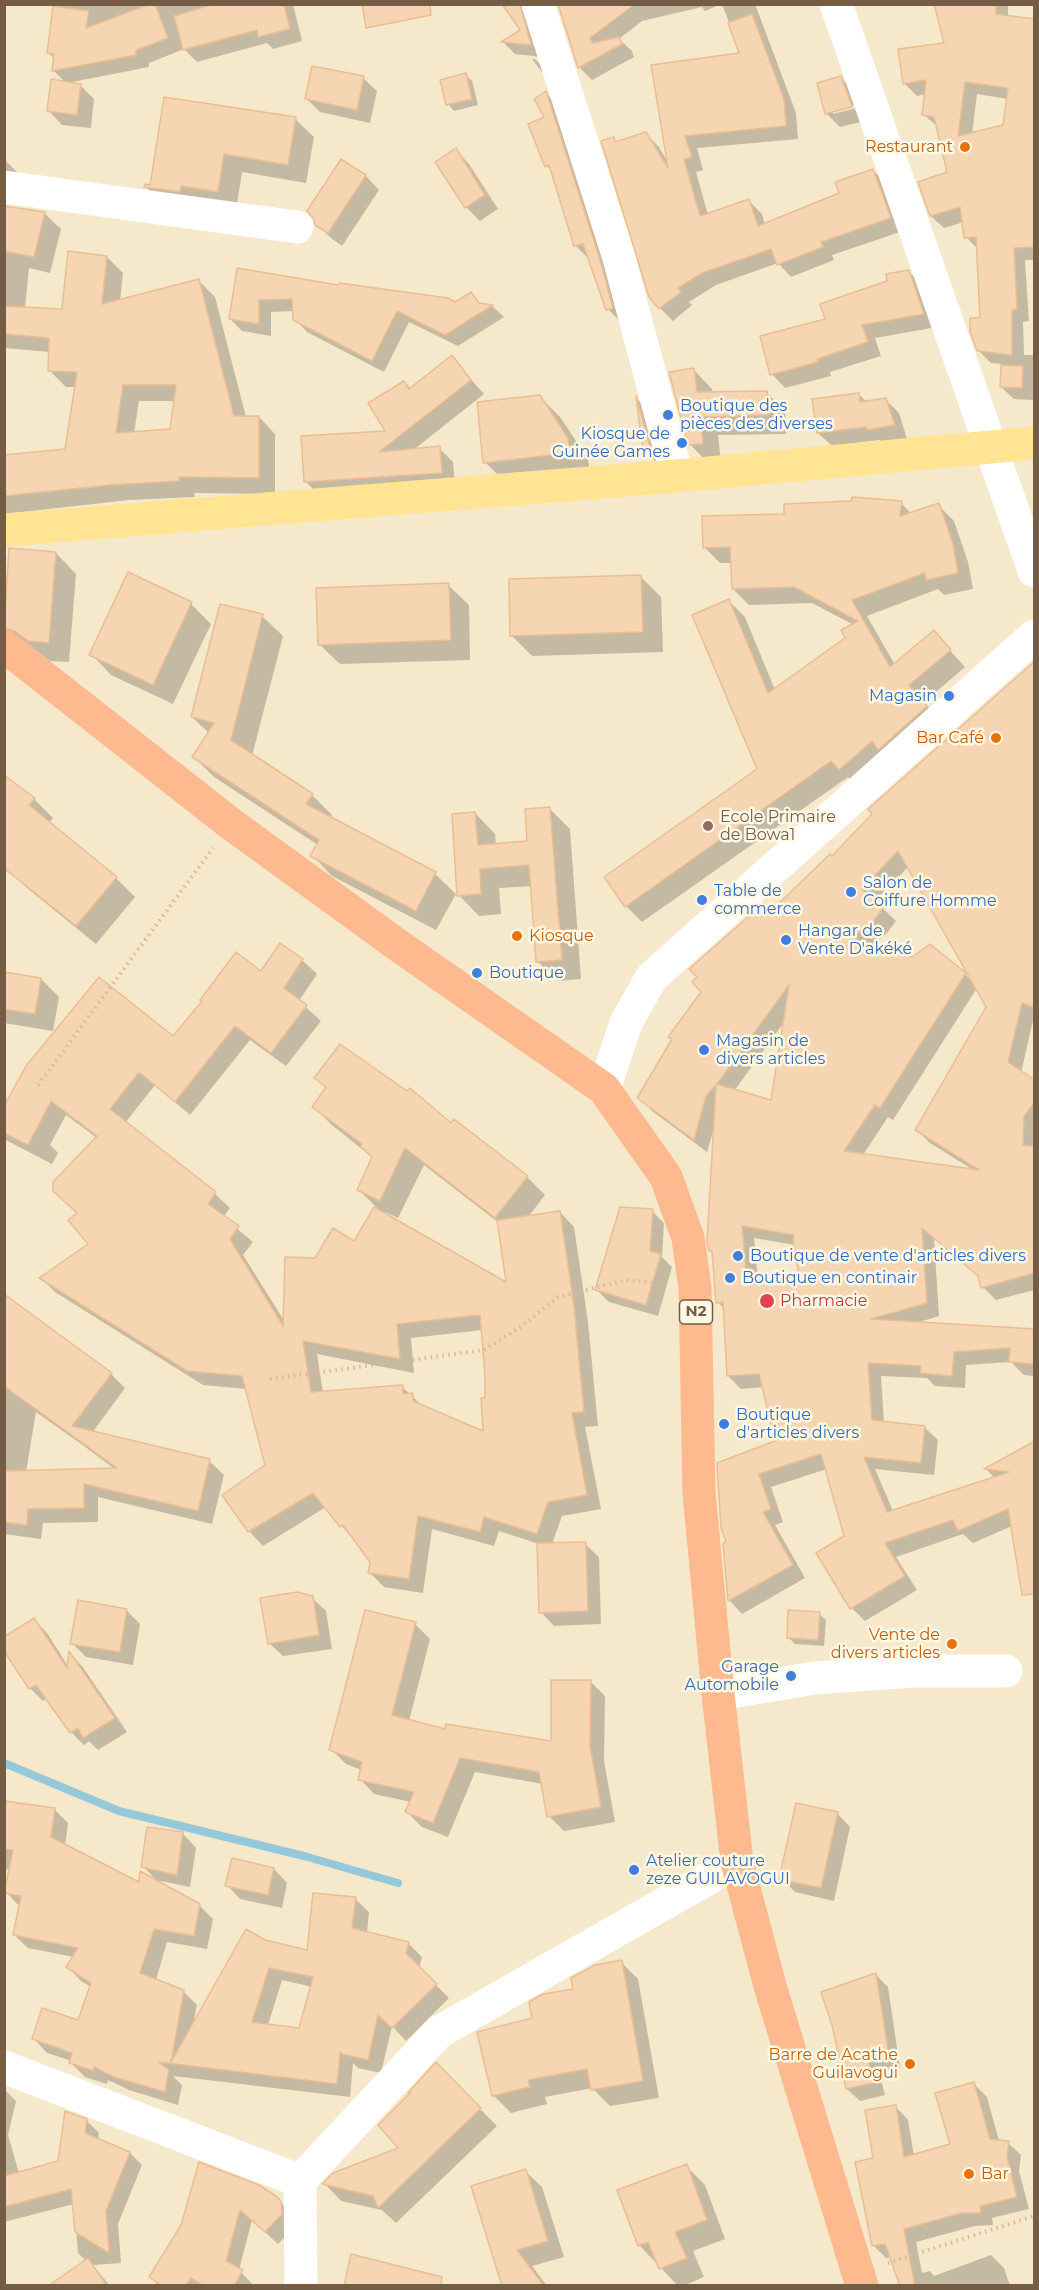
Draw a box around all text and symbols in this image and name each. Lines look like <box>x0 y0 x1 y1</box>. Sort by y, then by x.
place label: Restaurant <box>865 137 953 157</box>
marker: Restaurant <box>958 140 972 154</box>
place label: Boutique des pièces des diverses <box>680 396 833 434</box>
marker: Boutique des pièces des diverses <box>661 408 675 422</box>
place label: Kiosque de Guinée Games <box>552 424 670 462</box>
marker: Kiosque de Guinée Games <box>675 436 689 450</box>
place label: Magasin <box>869 686 937 706</box>
marker: Magasin <box>942 689 956 703</box>
place label: Bar Café <box>916 728 984 748</box>
marker: Bar Café <box>989 731 1003 745</box>
place label: Ecole Primaire de Bowa1 <box>720 807 836 845</box>
marker: Ecole Primaire de Bowa1 <box>701 819 715 833</box>
place label: Salon de Coiffure Homme <box>863 873 997 911</box>
place label: Table de commerce <box>714 881 801 919</box>
marker: Salon de Coiffure Homme <box>844 885 858 899</box>
marker: Table de commerce <box>695 893 709 907</box>
place label: Hangar de Vente D'akéké <box>798 921 912 959</box>
place label: Kiosque <box>529 926 594 946</box>
marker: Kiosque <box>510 929 524 943</box>
marker: Hangar de Vente D'akéké <box>779 933 793 947</box>
place label: Boutique <box>489 963 564 983</box>
marker: Boutique <box>470 966 484 980</box>
place label: Magasin de divers articles <box>716 1031 825 1069</box>
marker: Magasin de divers articles <box>697 1043 711 1057</box>
place label: Boutique de vente d'articles divers <box>750 1246 1026 1266</box>
marker: Boutique de vente d'articles divers <box>731 1249 745 1263</box>
place label: Boutique en continair <box>742 1268 917 1288</box>
marker: Boutique en continair <box>723 1271 737 1285</box>
place label: Pharmacie <box>780 1291 867 1311</box>
marker: Pharmacie <box>758 1292 776 1310</box>
road number: N2 <box>680 1300 712 1324</box>
place label: Boutique d'articles divers <box>736 1405 859 1443</box>
marker: Boutique d'articles divers <box>717 1417 731 1431</box>
place label: Vente de divers articles <box>831 1625 940 1663</box>
marker: Vente de divers articles <box>945 1637 959 1651</box>
place label: Garage Automobile <box>685 1657 779 1695</box>
marker: Garage Automobile <box>784 1669 798 1683</box>
place label: Atelier couture zeze GUILAVOGUI <box>646 1851 790 1889</box>
marker: Atelier couture zeze GUILAVOGUI <box>627 1863 641 1877</box>
place label: Barre de Acathe Guilavogui <box>769 2045 898 2083</box>
marker: Barre de Acathe Guilavogui <box>903 2057 917 2071</box>
place label: Bar <box>981 2164 1009 2184</box>
marker: Bar <box>962 2167 976 2181</box>

